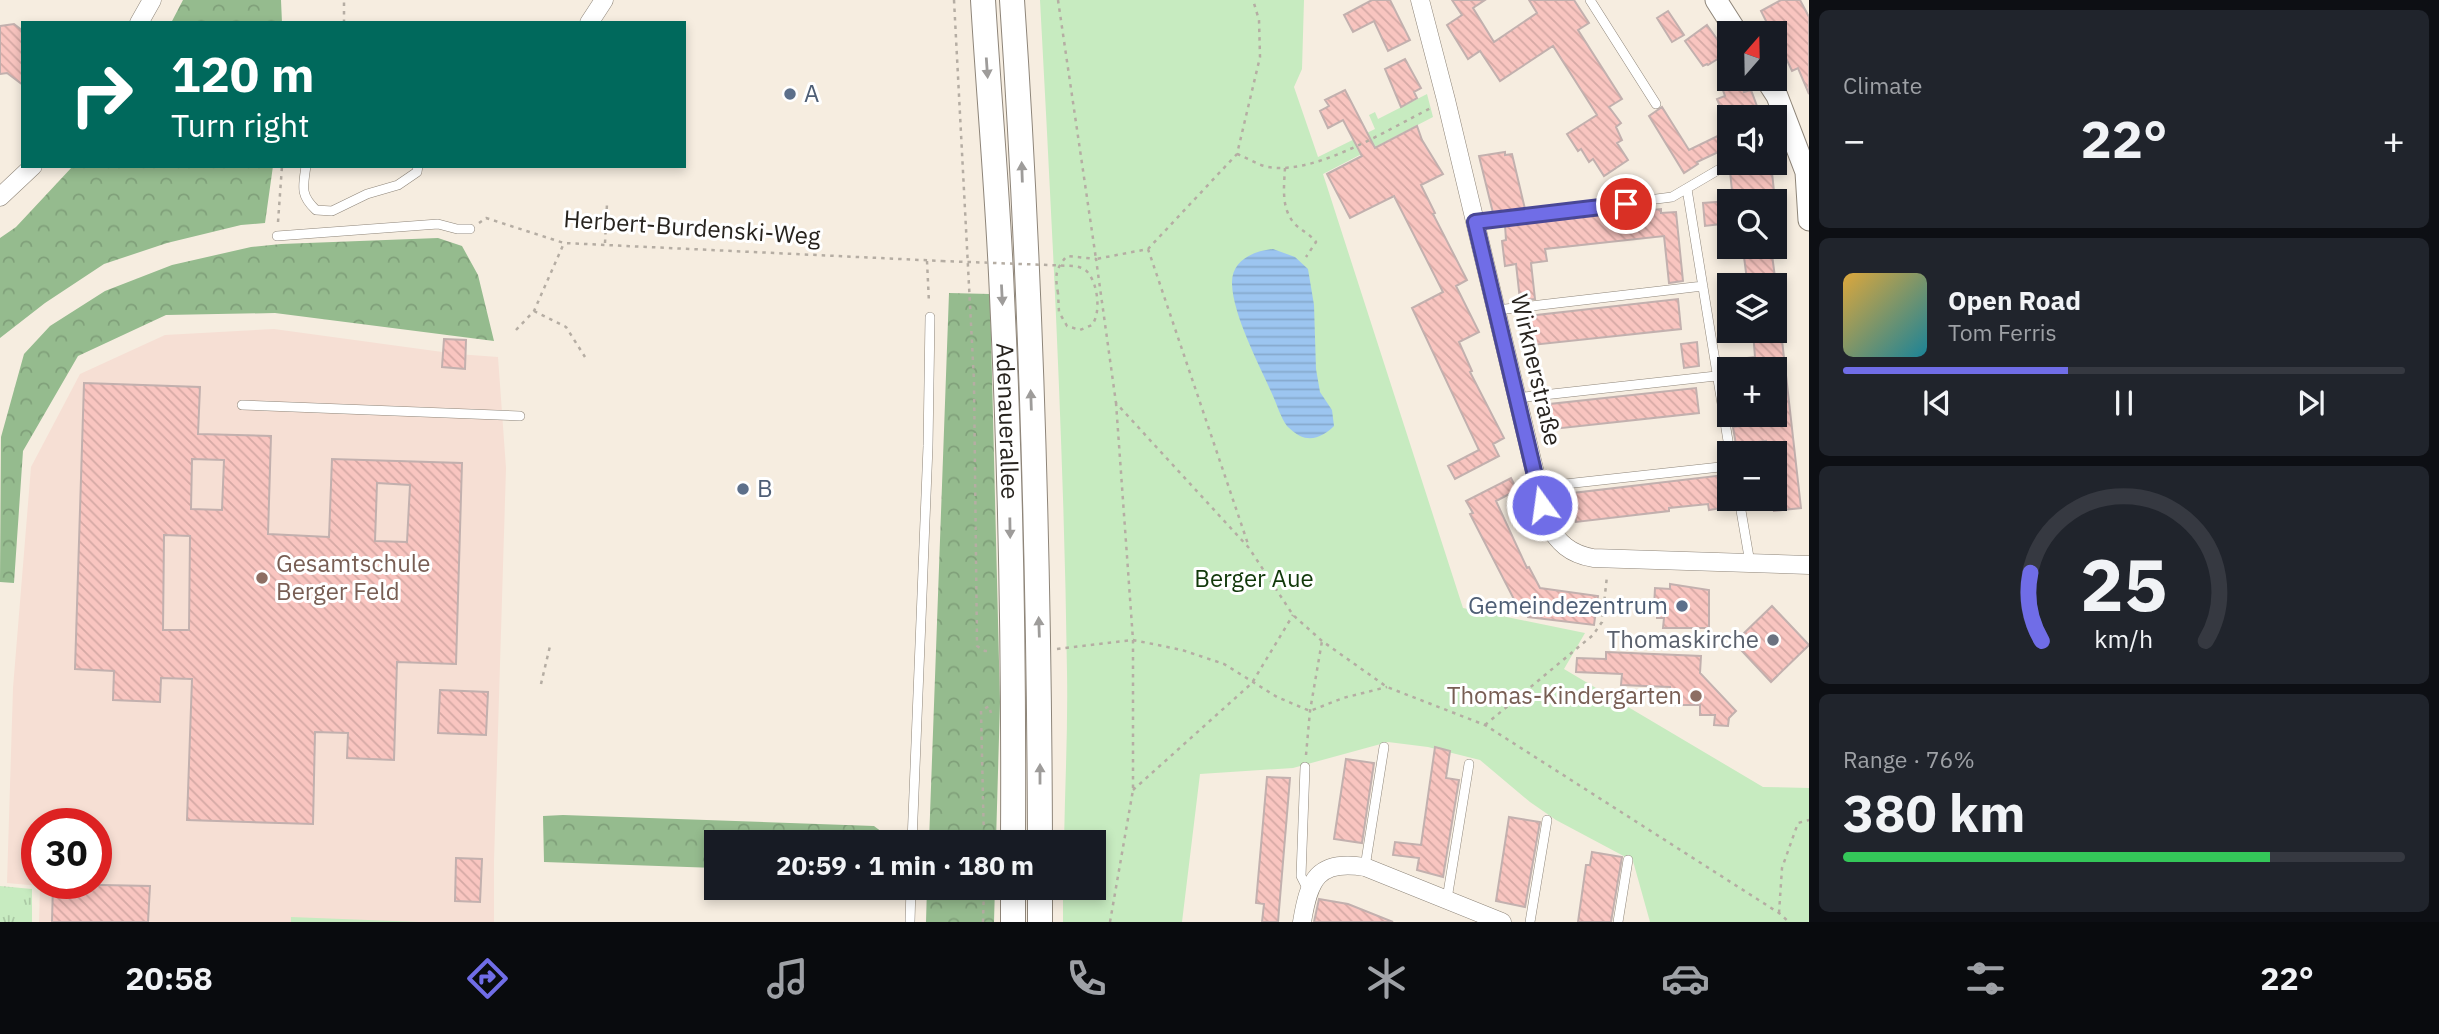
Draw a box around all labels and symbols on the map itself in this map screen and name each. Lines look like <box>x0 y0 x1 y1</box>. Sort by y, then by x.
north arrow <box>1717 21 1787 91</box>
one-way arrow <box>982 57 993 79</box>
place label: A <box>804 77 819 109</box>
marker: A <box>782 86 798 102</box>
one-way arrow <box>1016 161 1027 183</box>
pin <box>1596 174 1656 234</box>
street label: Herbert-Burdenski-Weg <box>562 202 822 252</box>
one-way arrow <box>997 284 1008 306</box>
street label: Wirknerstraße <box>1504 291 1570 449</box>
street label: Adenauerallee <box>989 342 1027 500</box>
one-way arrow <box>1025 389 1036 411</box>
position arrow <box>1505 468 1579 542</box>
place label: B <box>757 472 773 504</box>
marker: B <box>735 481 751 497</box>
one-way arrow <box>1004 517 1015 539</box>
place label: Gesamtschule Berger Feld <box>276 547 430 607</box>
park label: Berger Aue <box>1194 562 1314 594</box>
marker: Gesamtschule Berger Feld <box>254 570 270 586</box>
place label: Gemeindezentrum <box>1468 589 1668 621</box>
marker: Gemeindezentrum <box>1674 598 1690 614</box>
one-way arrow <box>1033 616 1044 638</box>
place label: Thomaskirche <box>1607 623 1759 655</box>
marker: Thomaskirche <box>1765 632 1781 648</box>
place label: Thomas-Kindergarten <box>1447 679 1682 711</box>
marker: Thomas-Kindergarten <box>1688 688 1704 704</box>
one-way arrow <box>1034 762 1046 784</box>
speed limit sign: 30 <box>21 808 112 899</box>

